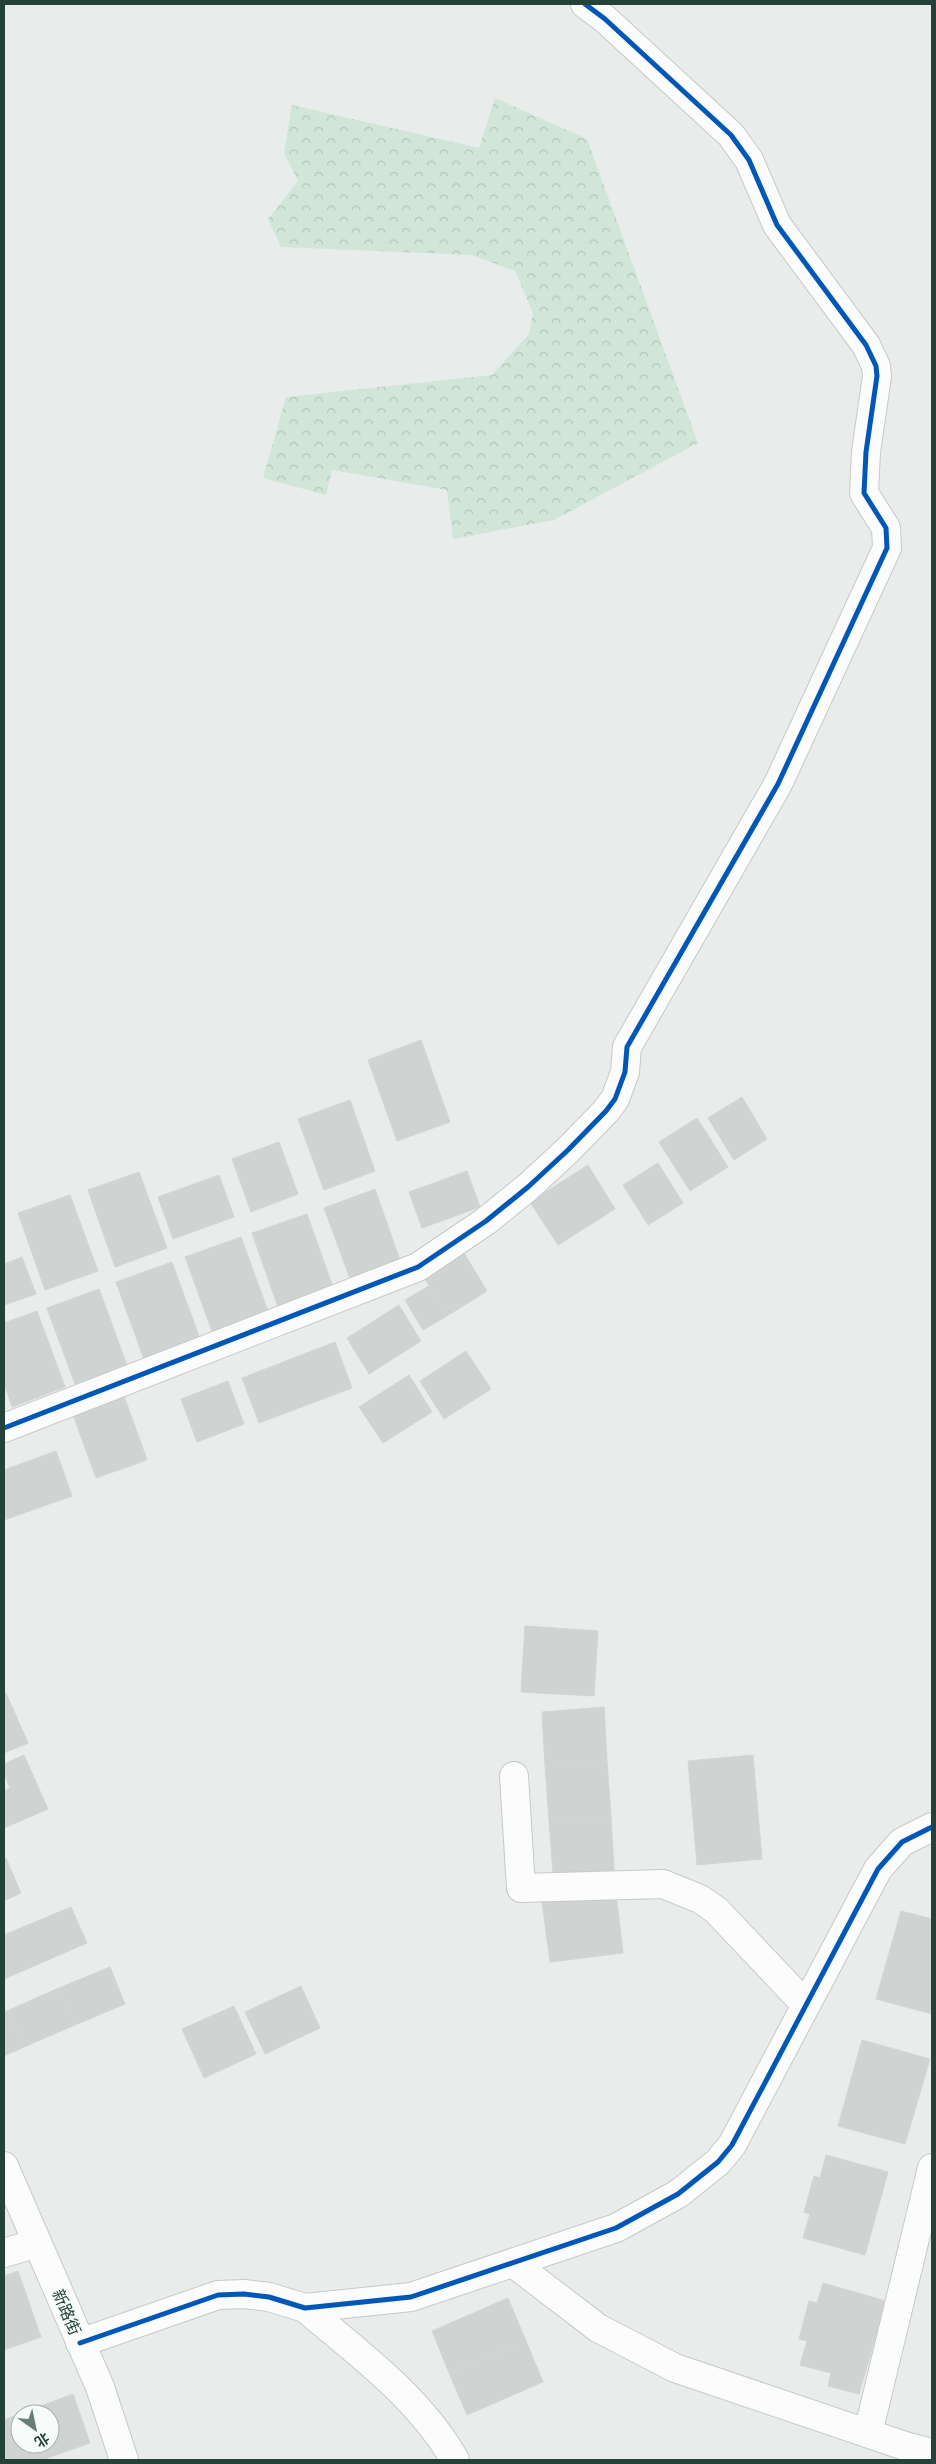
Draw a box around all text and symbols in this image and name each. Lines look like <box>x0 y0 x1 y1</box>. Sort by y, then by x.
street label: 新路街 <box>48 2286 85 2338</box>
north arrow <box>10 2404 60 2454</box>
text: 北 <box>31 2429 52 2450</box>

